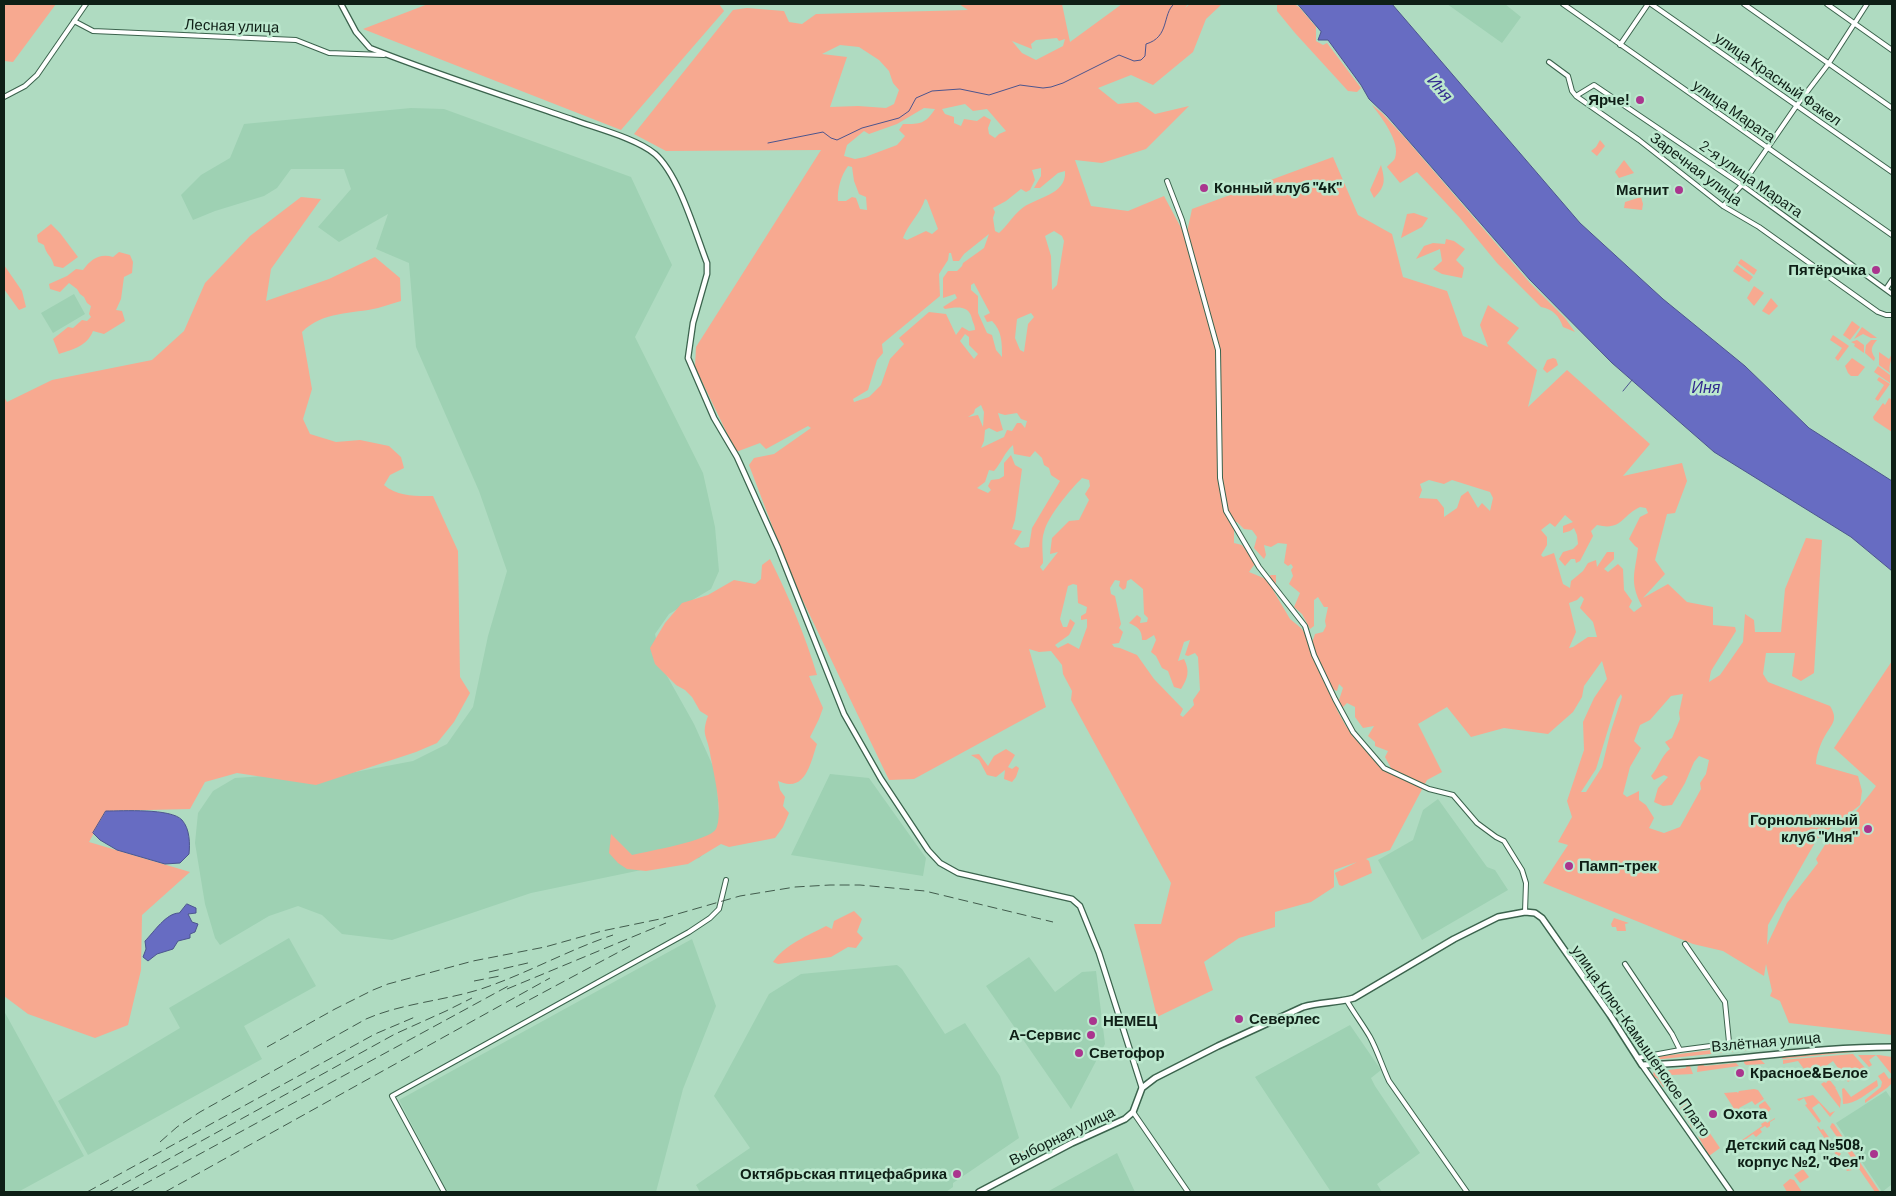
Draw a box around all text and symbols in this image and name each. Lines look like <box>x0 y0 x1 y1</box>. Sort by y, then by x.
street label: Лесная улица <box>184 15 280 37</box>
street label: улица Красный Факел <box>1711 28 1845 130</box>
water label: Иня <box>1423 71 1457 105</box>
street label: улица Марата <box>1689 76 1779 146</box>
place label: Ярче! <box>1588 91 1630 109</box>
marker: Ярче! <box>1634 94 1646 106</box>
street label: Заречная улица <box>1647 129 1745 209</box>
street label: 2-я улица Марата <box>1696 137 1806 221</box>
place label: Конный клуб "4К" <box>1214 179 1342 197</box>
place label: Магнит <box>1616 181 1669 199</box>
marker: Конный клуб "4К" <box>1198 182 1210 194</box>
marker: Магнит <box>1673 184 1685 196</box>
place label: Пятёрочка <box>1788 261 1866 279</box>
marker: Пятёрочка <box>1870 264 1882 276</box>
water label: Иня <box>1692 378 1720 398</box>
place label: Горнолыжный клуб "Иня" <box>1750 811 1858 846</box>
marker: Горнолыжный клуб "Иня" <box>1862 823 1874 835</box>
place label: Памп-трек <box>1579 857 1657 875</box>
marker: Памп-трек <box>1563 860 1575 872</box>
street label: улица Ключ-Камышенское Плато <box>1568 942 1714 1140</box>
place label: Северлес <box>1249 1010 1320 1028</box>
place label: НЕМЕЦ <box>1103 1012 1157 1030</box>
marker: Северлес <box>1233 1013 1245 1025</box>
marker: НЕМЕЦ <box>1087 1015 1099 1027</box>
place label: А-Сервис <box>1009 1026 1081 1044</box>
street label: Взлётная улица <box>1711 1028 1821 1056</box>
marker: А-Сервис <box>1085 1029 1097 1041</box>
place label: Светофор <box>1089 1044 1165 1062</box>
marker: Светофор <box>1073 1047 1085 1059</box>
place label: Красное&Белое <box>1750 1064 1868 1082</box>
marker: Красное&Белое <box>1734 1067 1746 1079</box>
street label: Выборная улица <box>1006 1103 1118 1169</box>
place label: Охота <box>1723 1105 1767 1123</box>
marker: Охота <box>1707 1108 1719 1120</box>
place label: Детский сад №508, корпус №2, "Фея" <box>1726 1136 1864 1171</box>
marker: Детский сад №508, корпус №2, "Фея" <box>1868 1148 1880 1160</box>
place label: Октябрьская птицефабрика <box>740 1165 947 1183</box>
marker: Октябрьская птицефабрика <box>951 1168 963 1180</box>

